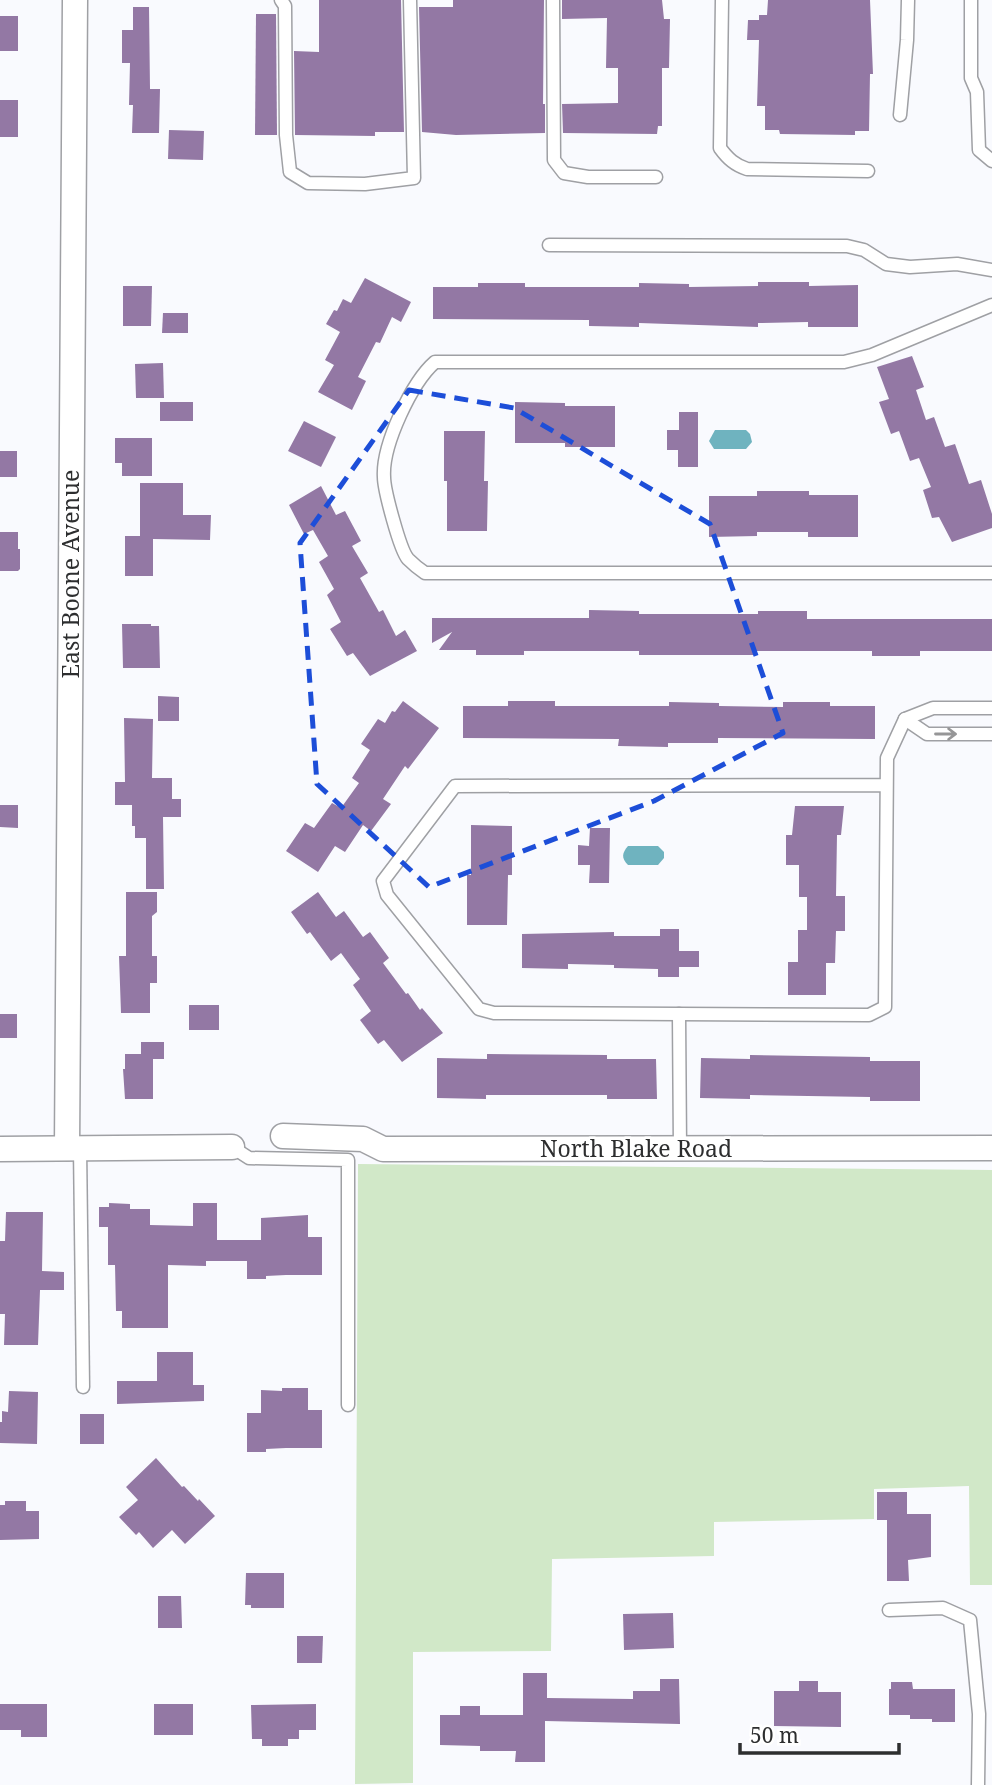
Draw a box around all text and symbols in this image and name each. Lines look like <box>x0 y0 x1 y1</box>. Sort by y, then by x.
street label: East Boone Avenue <box>54 470 86 678</box>
one-way arrow <box>934 727 957 741</box>
street label: North Blake Road <box>540 1132 732 1164</box>
scale bar <box>740 1712 899 1756</box>
text: 50 m <box>750 1721 799 1749</box>

